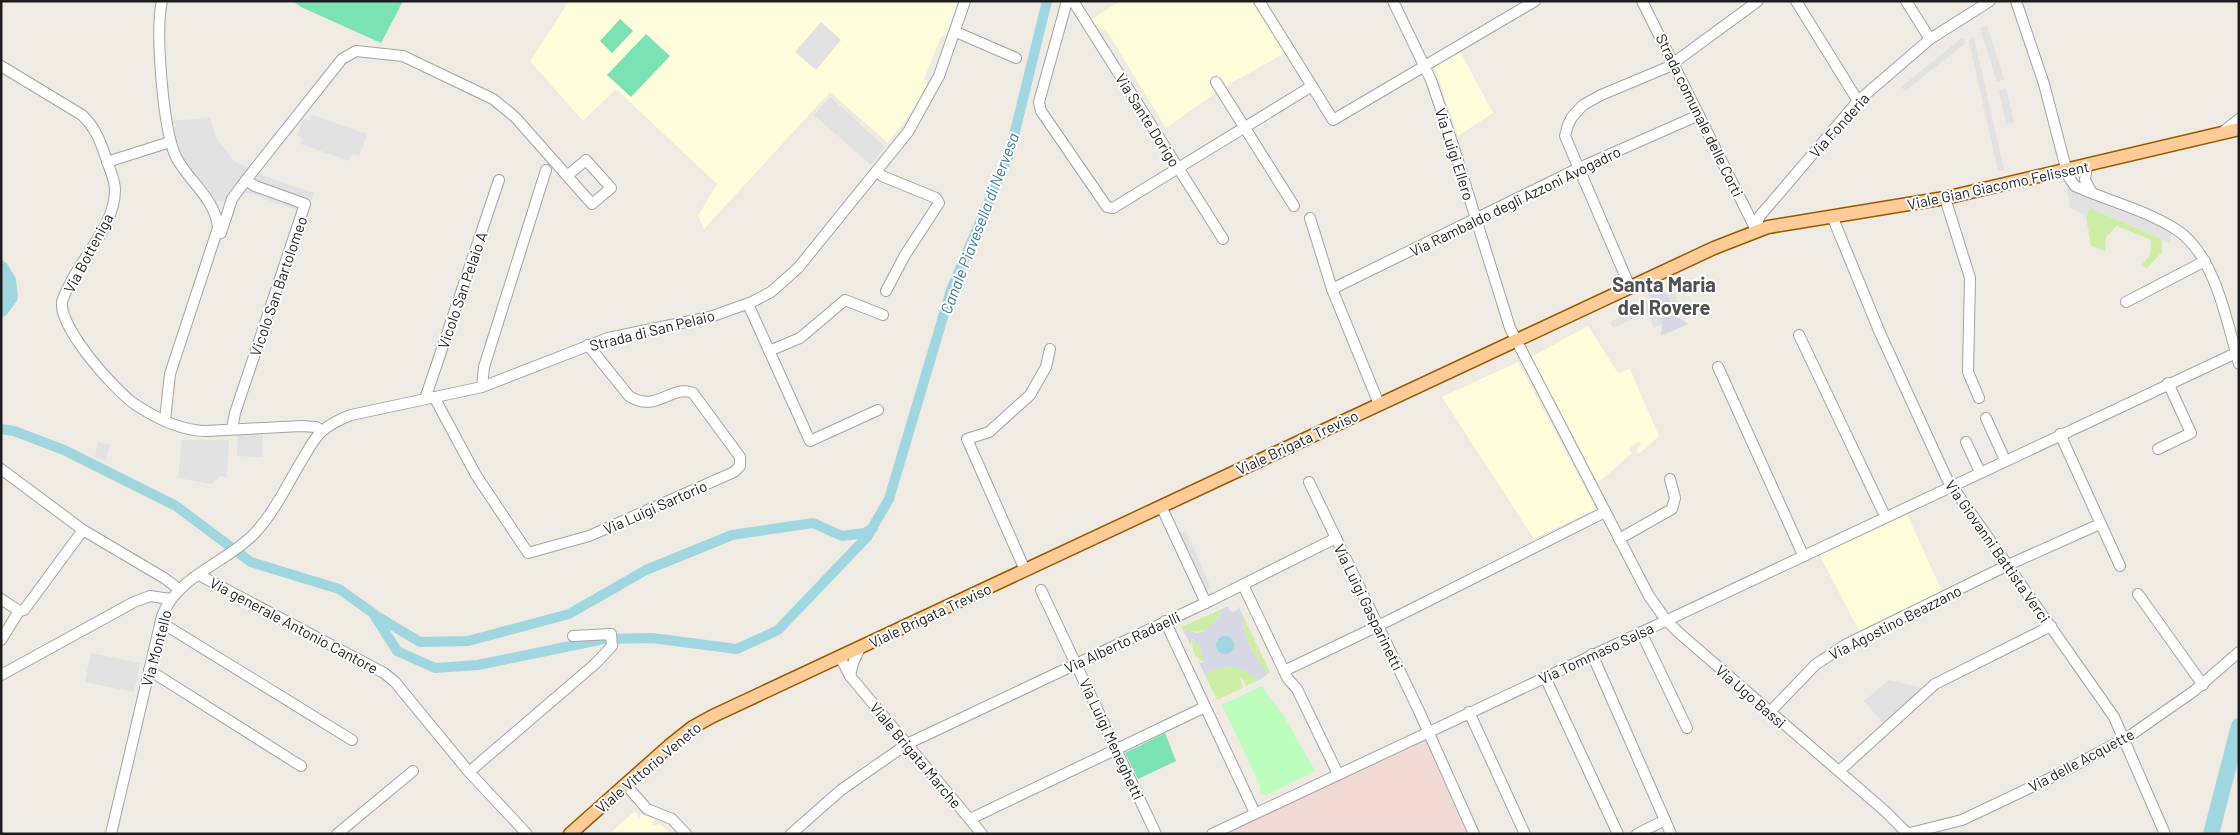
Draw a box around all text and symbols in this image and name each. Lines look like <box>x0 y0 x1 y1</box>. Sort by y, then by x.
street label: Strada comunale delle Corti <box>1653 31 1747 199</box>
street label: Via Sante Dorigo <box>1112 70 1184 170</box>
street label: Via Fonderia <box>1805 89 1873 161</box>
street label: Via Luigi Ellero <box>1432 106 1478 202</box>
water label: Canale Piavesella di Nervesa <box>936 130 1022 316</box>
street label: Via Rambaldo degli Azzoni Avogadro <box>1407 142 1623 260</box>
street label: Viale Gian Giacomo Felissent <box>1905 157 2091 213</box>
street label: Via Botteniga <box>60 210 116 296</box>
street label: Vicolo San Bartolomeo <box>246 214 310 358</box>
street label: Vicolo San Pelaio A <box>434 229 490 351</box>
district label: Santa Maria del Rovere <box>1612 272 1716 319</box>
street label: Strada di San Pelaio <box>588 306 716 354</box>
street label: Viale Brigata Treviso <box>1233 406 1361 478</box>
street label: Via Luigi Sartorio <box>600 476 710 538</box>
street label: Via Giovanni Battista Verci <box>1942 476 2054 626</box>
street label: Via Luigi Gasparinetti <box>1331 541 1407 673</box>
street label: Via generale Antonio Cantore <box>207 573 381 677</box>
street label: Viale Brigata Treviso <box>866 579 994 651</box>
street label: Via Agostino Beazzano <box>1826 581 1964 663</box>
street label: Via Alberto Radaelli <box>1061 607 1183 677</box>
street label: Via Montello <box>137 608 175 688</box>
street label: Via Tommaso Salsa <box>1536 619 1656 687</box>
street label: Via Ugo Bassi <box>1712 661 1790 731</box>
street label: Via Luigi Meneghetti <box>1076 675 1148 803</box>
street label: Viale Brigata Marche <box>866 698 966 812</box>
street label: Viale Vittorio Veneto <box>592 718 704 816</box>
street label: Via delle Acquette <box>2025 725 2137 795</box>

